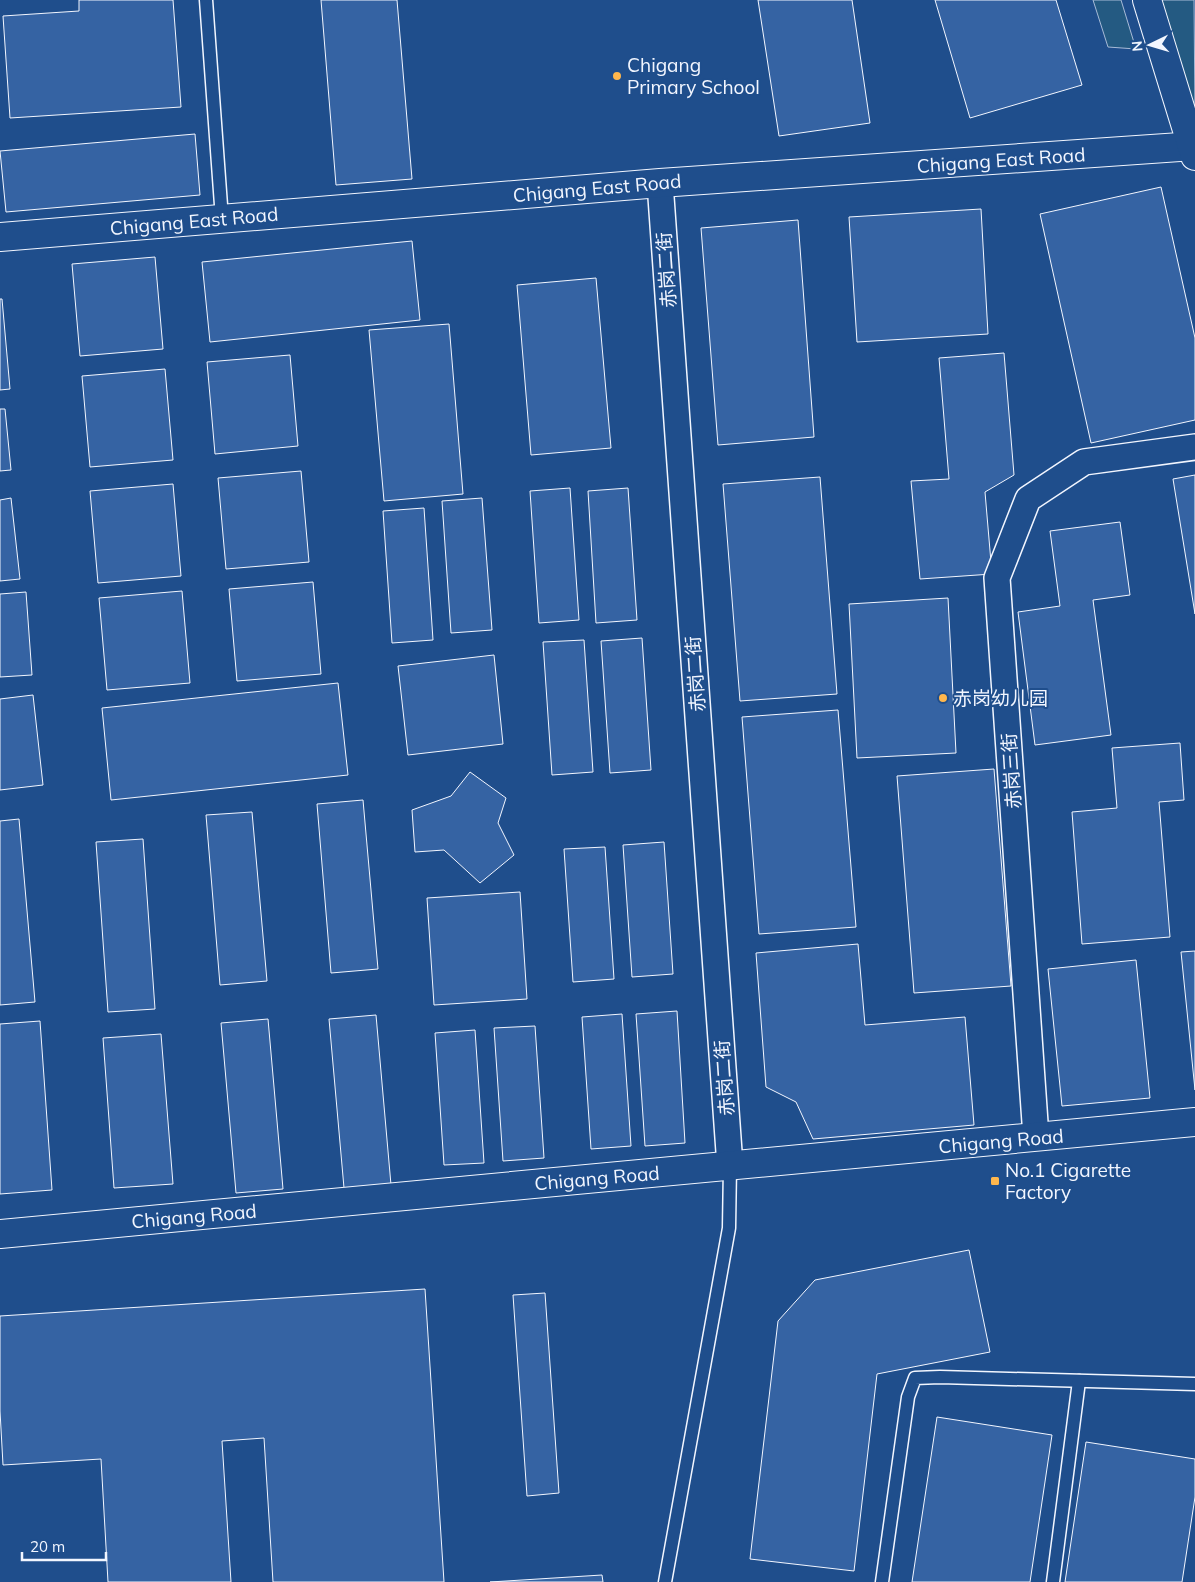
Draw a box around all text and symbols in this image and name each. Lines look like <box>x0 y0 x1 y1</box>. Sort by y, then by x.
north arrow <box>1125 20 1175 70</box>
text: N <box>1128 40 1146 52</box>
place label: Chigang Primary School <box>627 53 760 99</box>
marker: Chigang Primary School <box>611 70 623 82</box>
street label: Chigang East Road <box>916 142 1086 178</box>
street label: Chigang East Road <box>512 169 682 207</box>
street label: Chigang East Road <box>109 202 279 240</box>
street label: 赤岗二街 <box>651 231 681 309</box>
street label: 赤岗二街 <box>680 635 710 713</box>
place label: 赤岗幼儿园 <box>953 686 1048 710</box>
marker: 赤岗幼儿园 <box>937 692 949 704</box>
street label: 赤岗三街 <box>996 732 1026 810</box>
street label: 赤岗二街 <box>709 1039 739 1117</box>
street label: Chigang Road <box>937 1124 1065 1158</box>
place label: No.1 Cigarette Factory <box>1005 1158 1131 1204</box>
street label: Chigang Road <box>533 1161 661 1195</box>
marker: No.1 Cigarette Factory <box>989 1175 1001 1187</box>
street label: Chigang Road <box>130 1199 258 1233</box>
scale bar <box>22 1530 106 1562</box>
text: 20 m <box>30 1537 65 1556</box>

